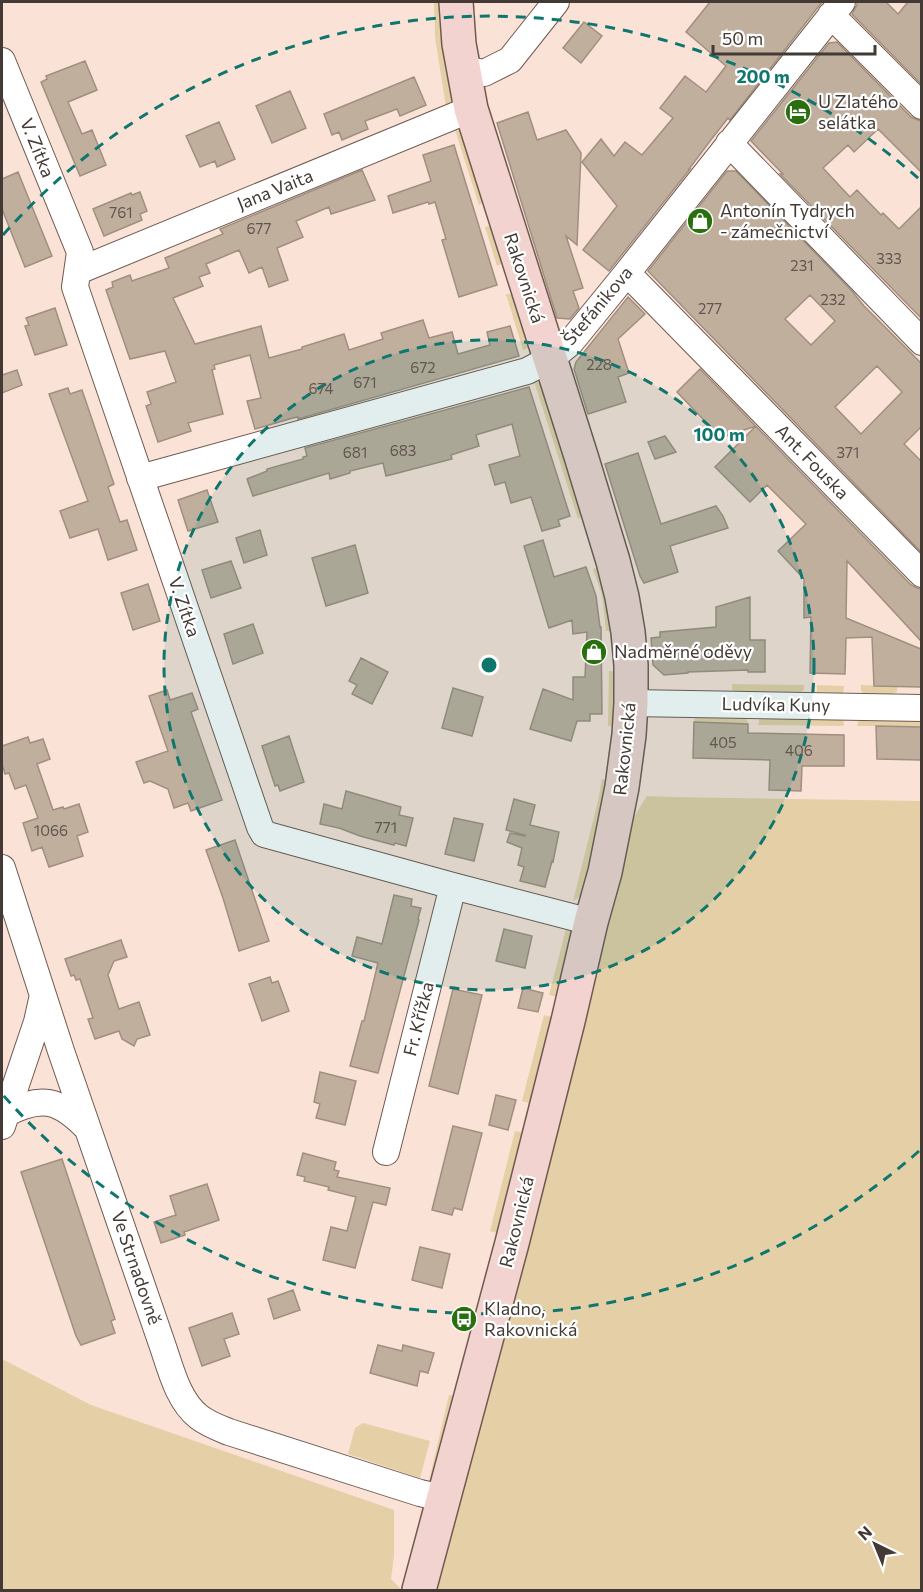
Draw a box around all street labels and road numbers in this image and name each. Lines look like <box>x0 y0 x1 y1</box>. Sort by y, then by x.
street label: V. Zítka <box>16 115 60 181</box>
street label: Jana Vaita <box>233 164 316 214</box>
street label: Rakovnická <box>500 230 550 325</box>
street label: Štefánikova <box>558 261 637 349</box>
street label: Ant. Fouska <box>771 419 854 503</box>
street label: V. Zítka <box>164 574 205 640</box>
street label: Ludvíka Kuny <box>722 692 831 716</box>
street label: Rakovnická <box>608 701 640 796</box>
street label: Fr. Křížka <box>398 979 438 1058</box>
street label: Rakovnická <box>494 1174 538 1270</box>
street label: Ve Strnadovně <box>107 1208 167 1327</box>

